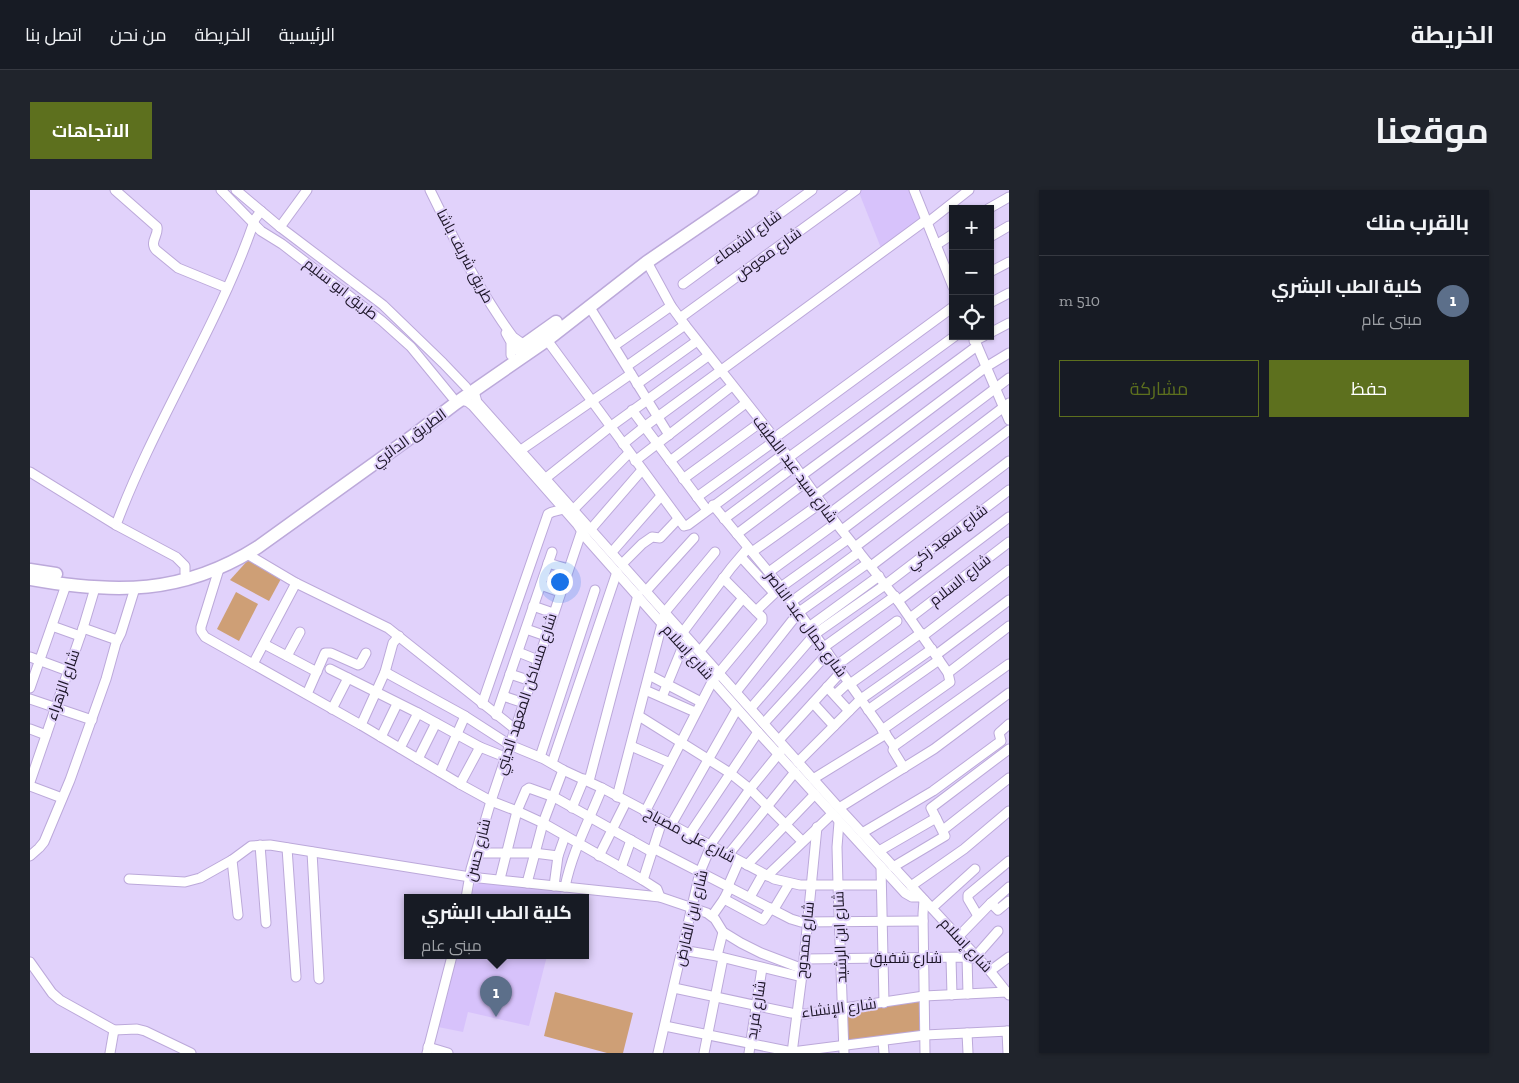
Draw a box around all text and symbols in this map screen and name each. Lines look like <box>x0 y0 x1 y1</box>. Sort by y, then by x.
text: الخريطة <box>1411 20 1494 49</box>
text: اتصل بنا <box>25 24 82 46</box>
text: من نحن <box>110 24 167 46</box>
text: الخريطة <box>195 24 251 46</box>
text: الرئيسية <box>279 24 335 46</box>
button: الاتجاهات <box>30 102 152 159</box>
text: موقعنا <box>1375 110 1489 152</box>
map controls <box>949 205 994 340</box>
button: + <box>949 205 994 250</box>
street label: طريق شريف باشا <box>432 206 497 307</box>
street label: شارع الشيماء <box>709 206 786 270</box>
text: بالقرب منك <box>1366 210 1469 235</box>
street label: شارع معوض <box>731 224 806 286</box>
button: − <box>949 250 994 295</box>
street label: طريق ابو سليم <box>300 254 382 324</box>
text: كلية الطب البشري <box>1271 275 1422 298</box>
text: 510 m <box>1059 291 1100 310</box>
text: 1 <box>1450 291 1456 310</box>
button: locate <box>949 295 994 340</box>
text: مبنى عام <box>1361 310 1422 329</box>
button: مشاركة <box>1059 360 1259 417</box>
button: حفظ <box>1269 360 1469 417</box>
street label: الطريق الدائري <box>368 405 452 474</box>
street label: شارع سيد عبد اللطيف <box>747 412 841 527</box>
street label: شارع سعيد زكي <box>903 501 993 576</box>
street label: شارع السلام <box>926 550 996 611</box>
street label: شارع جمال عبد الناصر <box>759 567 851 682</box>
your location <box>547 569 573 595</box>
street label: شارع مساكن المعهد الديني <box>491 611 563 778</box>
street label: شارع إسلام <box>657 621 718 685</box>
street label: شارع الزهراء <box>42 647 85 723</box>
street label: شارع على مصباح <box>640 803 739 868</box>
street label: شارع حسن <box>462 817 496 884</box>
street label: شارع ابن الفارض <box>670 868 714 968</box>
street label: شارع ابن الرشيد <box>829 891 853 983</box>
popup <box>404 894 589 959</box>
text: كلية الطب البشري <box>421 901 572 924</box>
street label: شارع ممدوح <box>792 901 820 980</box>
street label: شارع إسلام <box>935 914 996 977</box>
text: مبنى عام <box>421 936 482 955</box>
street label: شارع شفيق <box>870 949 942 969</box>
pin: 1 <box>480 976 512 1017</box>
street label: شارع فريد <box>742 979 772 1041</box>
street label: شارع الإنشاء <box>800 994 878 1024</box>

